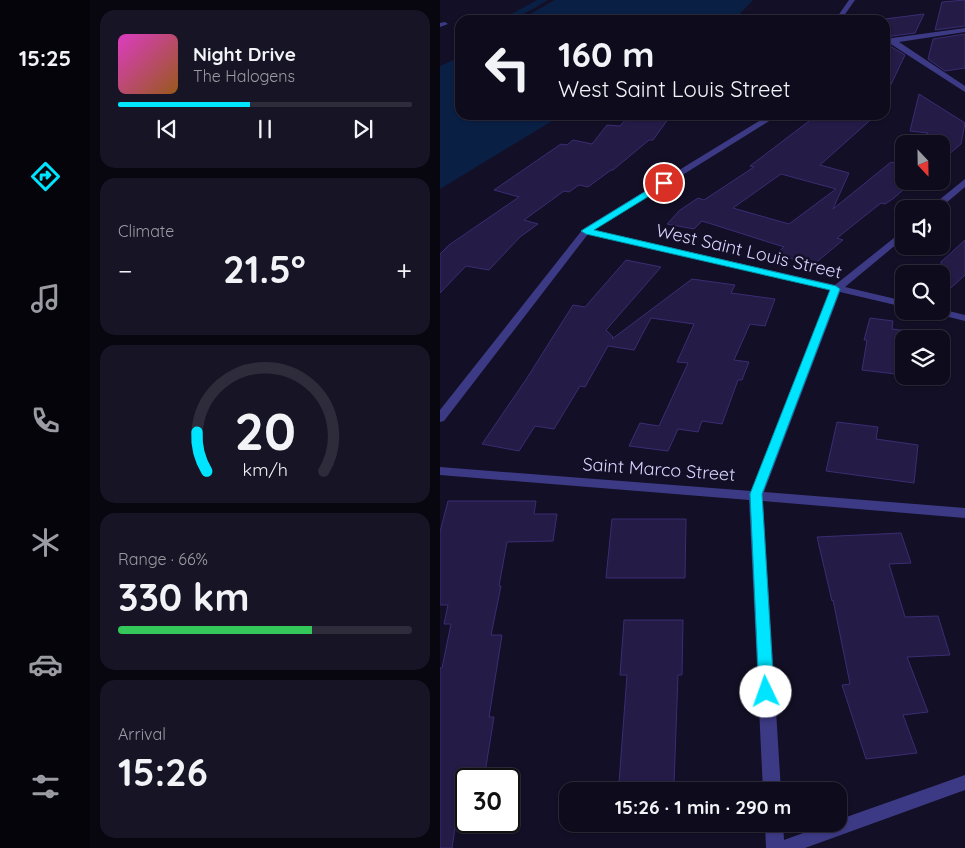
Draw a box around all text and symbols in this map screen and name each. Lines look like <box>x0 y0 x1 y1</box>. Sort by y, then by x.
text: 160 m <box>558 32 655 76</box>
icon: left <box>475 35 540 100</box>
text: Night Drive <box>193 42 296 66</box>
text: 15:25 <box>19 44 71 72</box>
text: The Halogens <box>193 66 295 86</box>
text: West Saint Louis Street <box>558 75 790 103</box>
icon: previous <box>153 115 181 143</box>
icon: pause <box>251 115 279 143</box>
icon: next <box>349 115 377 143</box>
north arrow <box>895 135 950 190</box>
map controls <box>895 135 950 385</box>
icon: directions <box>28 159 63 194</box>
pin <box>643 162 685 204</box>
icon: arrive <box>650 169 678 197</box>
button: sound <box>895 200 950 255</box>
street label: West Saint Louis Street <box>654 218 844 284</box>
text: Climate <box>118 221 174 241</box>
text: 21.5° <box>223 245 306 293</box>
text: − <box>118 253 133 288</box>
text: + <box>396 253 412 288</box>
button: search <box>895 265 950 320</box>
icon: music <box>28 281 63 316</box>
button: layers <box>895 330 950 385</box>
text: 20 <box>234 398 296 463</box>
icon: phone <box>28 403 63 438</box>
street label: Saint Marco Street <box>582 452 736 486</box>
text: km/h <box>242 458 288 480</box>
icon: climate <box>28 525 63 560</box>
text: Range · 66% <box>118 549 208 569</box>
text: 330 km <box>118 573 249 621</box>
icon: car <box>28 647 63 682</box>
position arrow <box>739 665 791 717</box>
text: Arrival <box>118 724 166 744</box>
text: 15:26 <box>118 748 208 796</box>
speed limit sign: 30 <box>455 768 520 833</box>
icon: filters <box>28 769 63 804</box>
text: 15:26 · 1 min · 290 m <box>615 795 791 819</box>

